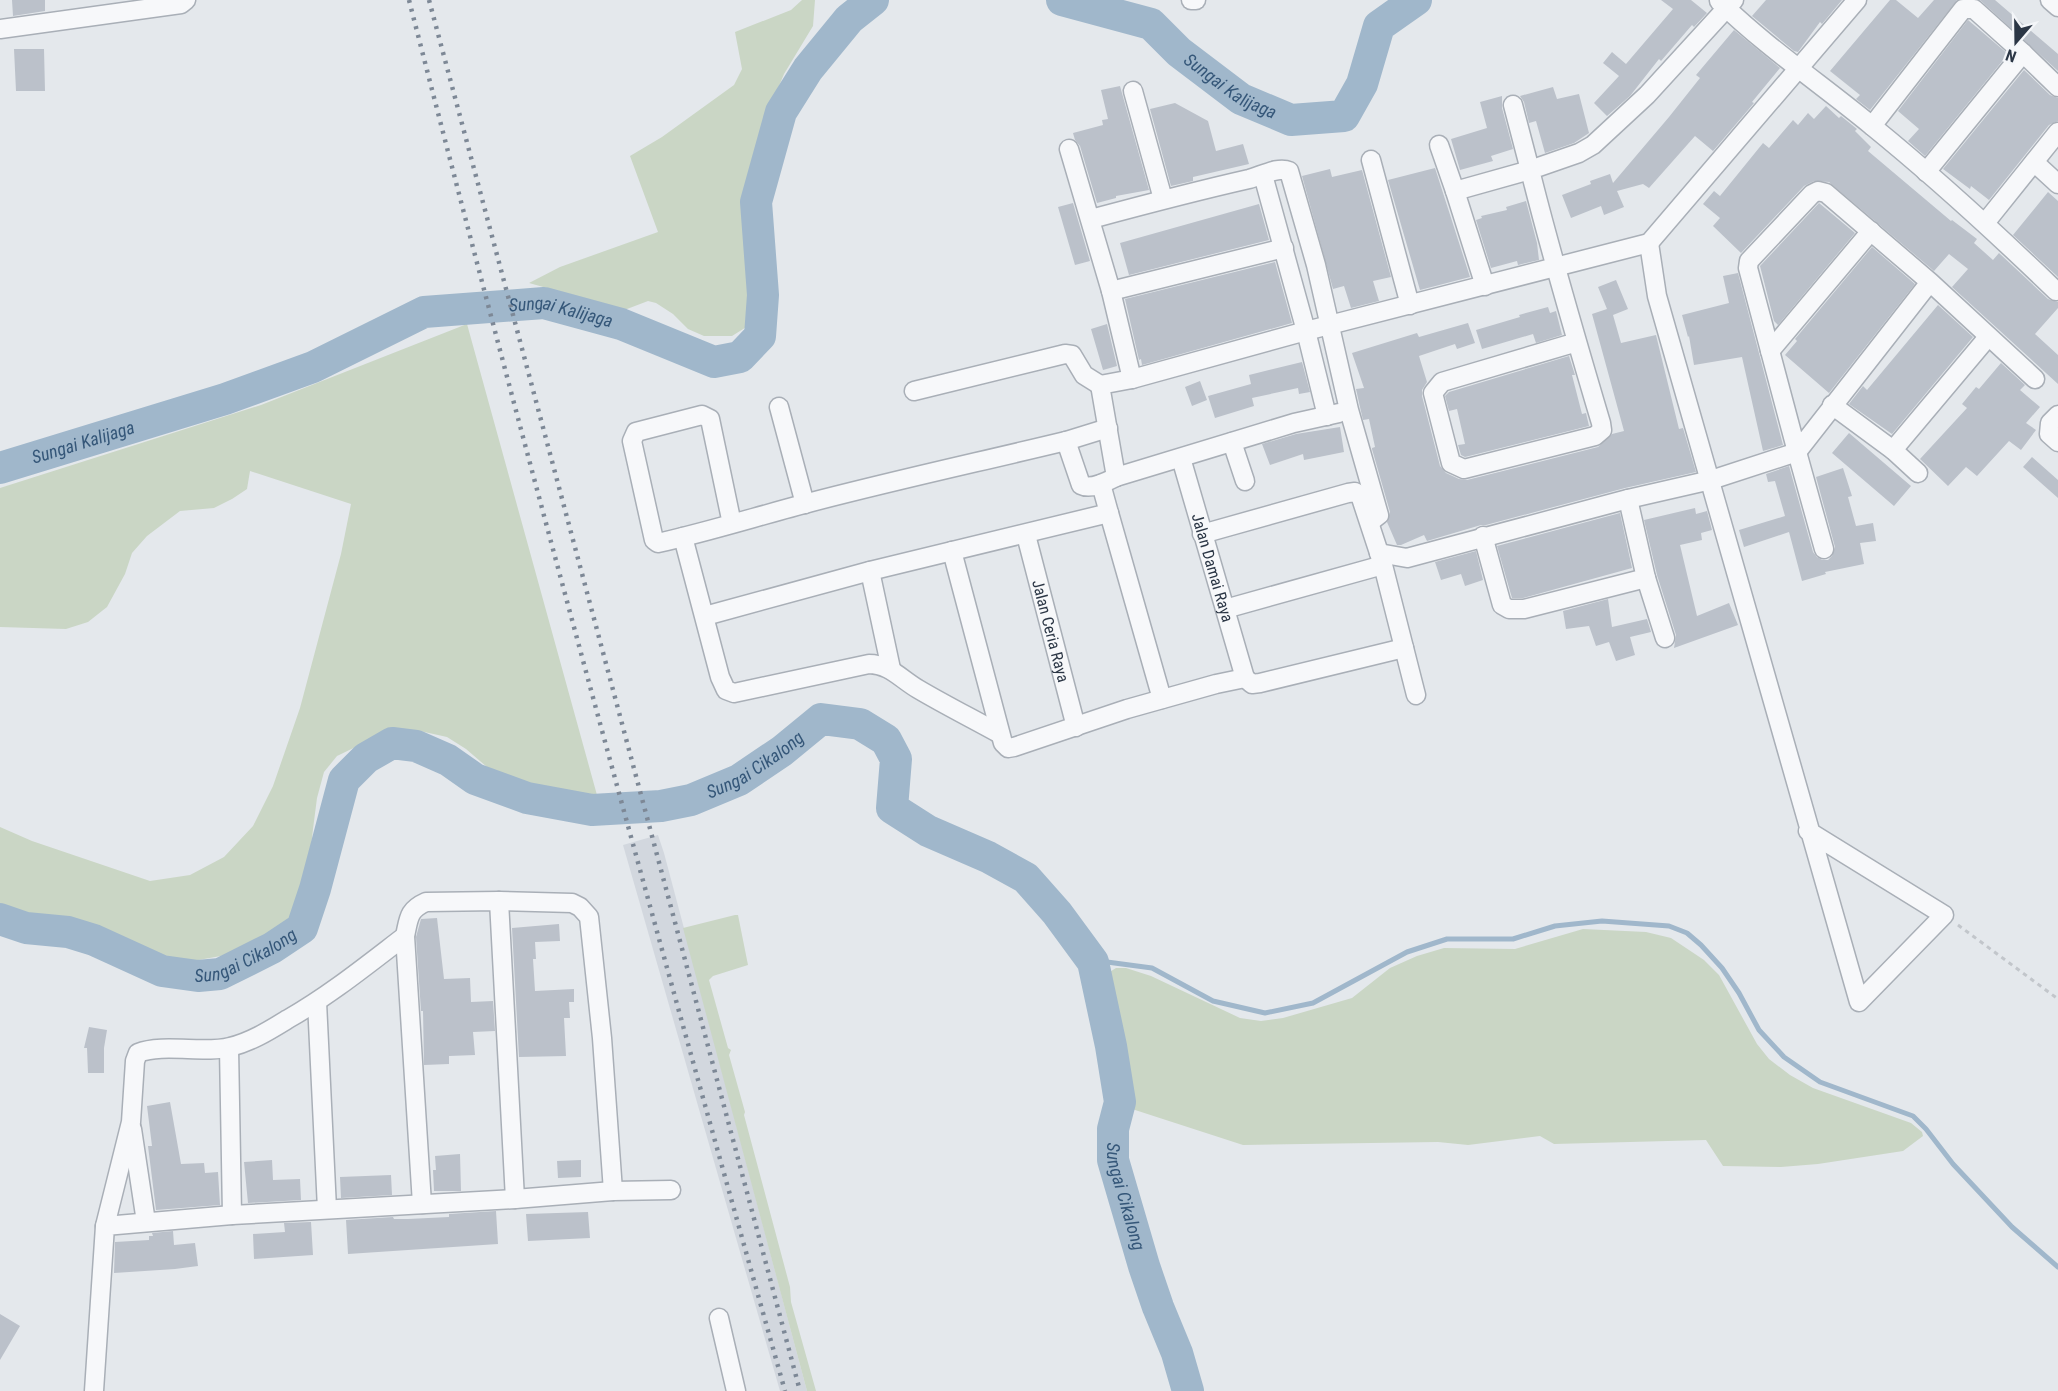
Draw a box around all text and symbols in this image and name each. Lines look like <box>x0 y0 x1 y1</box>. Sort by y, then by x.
north arrow <box>1986 12 2046 72</box>
text: N <box>2003 45 2019 66</box>
water label: Sungai Kalijaga <box>1180 49 1280 123</box>
water label: Sungai Kalijaga <box>508 292 615 331</box>
water label: Sungai Kalijaga <box>29 416 137 468</box>
street label: Jalan Damai Raya <box>1188 511 1237 624</box>
street label: Jalan Ceria Raya <box>1028 578 1073 684</box>
water label: Sungai Cikalong <box>703 726 808 802</box>
water label: Sungai Cikalong <box>193 923 301 986</box>
water label: Sungai Cikalong <box>1103 1142 1150 1253</box>

